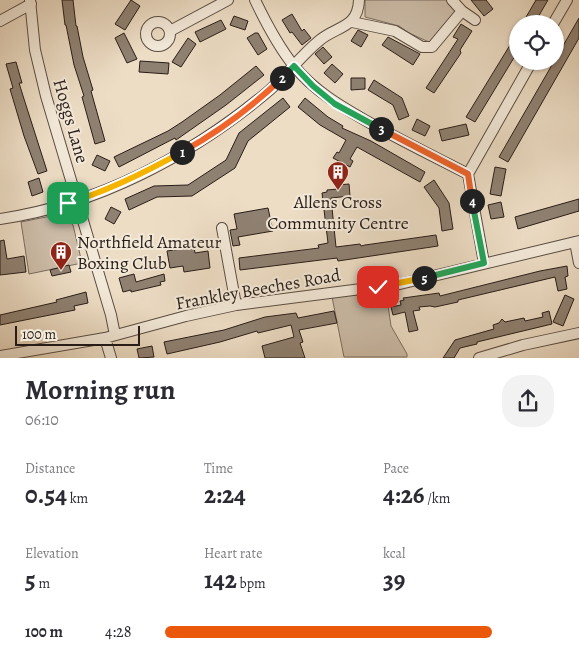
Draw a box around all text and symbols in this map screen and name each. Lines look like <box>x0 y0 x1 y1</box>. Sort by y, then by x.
map controls <box>509 15 564 70</box>
button: locate <box>509 15 564 70</box>
pin: 2 <box>270 66 294 90</box>
text: 2 <box>279 69 286 88</box>
street label: Hoggs Lane <box>48 76 94 166</box>
pin: 3 <box>368 116 394 142</box>
text: 3 <box>378 120 385 139</box>
pin: 1 <box>170 140 194 164</box>
text: 1 <box>180 143 185 162</box>
building icon: Allens Cross Community Centre <box>326 160 350 191</box>
pin <box>47 182 89 224</box>
pin: 4 <box>460 188 484 214</box>
icon: arrive <box>54 189 82 217</box>
place label: Allens Cross Community Centre <box>267 190 409 235</box>
text: 4 <box>469 192 476 211</box>
place label: Northfield Amateur Boxing Club <box>77 230 222 275</box>
building icon: Northfield Amateur Boxing Club <box>49 240 73 271</box>
street label: Frankley Beeches Road <box>174 263 343 315</box>
pin <box>357 266 399 308</box>
pin: 5 <box>412 266 436 290</box>
text: 5 <box>422 269 427 288</box>
icon: check <box>364 273 392 301</box>
scale bar <box>15 322 140 346</box>
text: 100 m <box>22 325 56 344</box>
text: Morning run <box>25 371 175 409</box>
button: share <box>502 375 554 427</box>
text: 06:10 <box>25 409 59 431</box>
text: Distance <box>25 459 75 478</box>
text: Time <box>204 459 233 478</box>
text: Pace <box>383 459 409 478</box>
text: 0.54 <box>25 478 67 512</box>
text: 2:24 <box>204 478 246 512</box>
text: 4:26 <box>383 478 424 512</box>
text: km <box>67 489 88 508</box>
text: /km <box>424 489 450 508</box>
text: Elevation <box>25 544 79 563</box>
text: Heart rate <box>204 544 262 563</box>
text: kcal <box>383 544 405 563</box>
text: 5 <box>25 563 36 597</box>
text: 142 <box>204 563 237 597</box>
text: 39 <box>383 563 405 597</box>
text: m <box>36 574 50 593</box>
text: bpm <box>237 574 266 593</box>
text: 100 m <box>25 621 63 643</box>
text: 4:28 <box>105 621 131 643</box>

